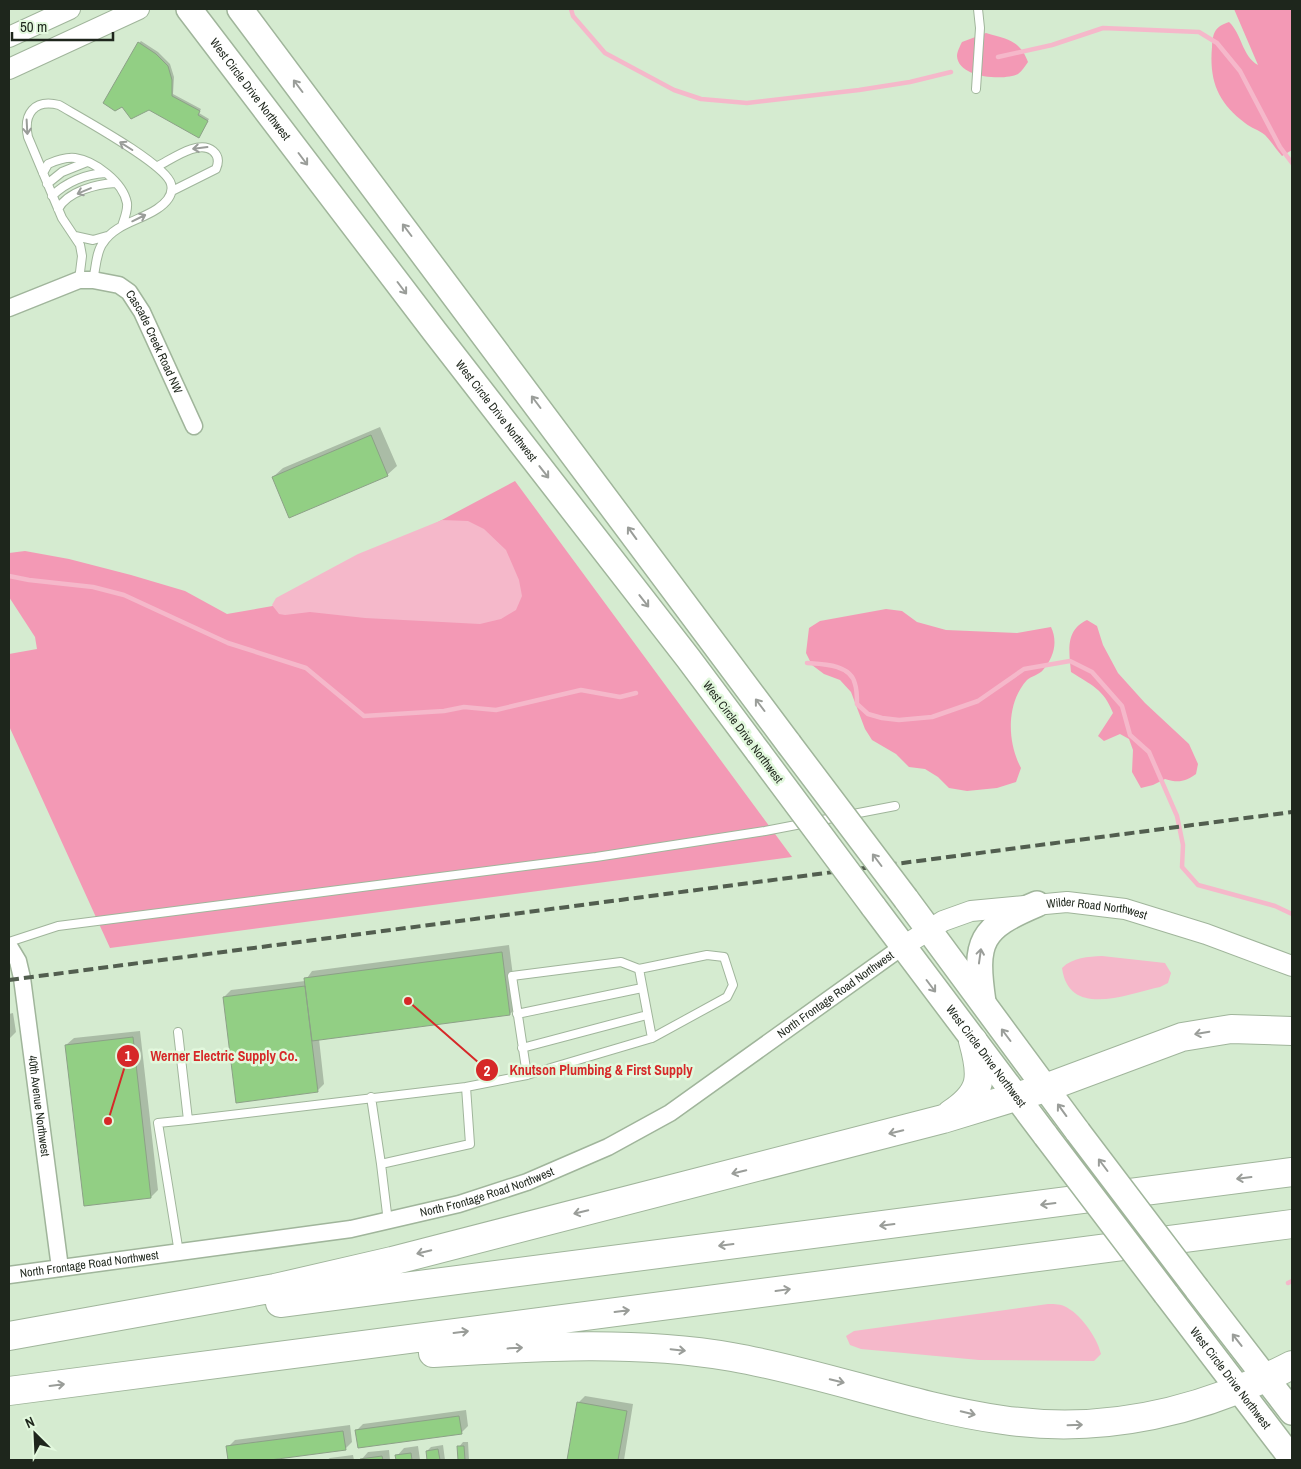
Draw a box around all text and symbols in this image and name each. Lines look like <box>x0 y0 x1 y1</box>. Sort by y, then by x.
scale bar <box>12 10 114 42</box>
text: 50 m <box>20 16 47 37</box>
street label: West Circle Drive Northwest <box>206 35 294 144</box>
one-way arrow <box>293 80 304 93</box>
one-way arrow <box>23 119 32 135</box>
one-way arrow <box>120 141 134 151</box>
one-way arrow <box>193 143 209 153</box>
one-way arrow <box>298 152 309 165</box>
one-way arrow <box>77 186 92 196</box>
one-way arrow <box>132 213 147 223</box>
one-way arrow <box>402 223 412 237</box>
one-way arrow <box>396 281 407 294</box>
street label: Cascade Creek Road NW <box>122 287 186 397</box>
street label: West Circle Drive Northwest <box>452 357 541 465</box>
one-way arrow <box>530 396 541 409</box>
one-way arrow <box>538 466 549 479</box>
one-way arrow <box>627 526 637 540</box>
one-way arrow <box>638 594 649 607</box>
street label: West Circle Drive Northwest <box>699 678 787 787</box>
one-way arrow <box>755 698 765 712</box>
one-way arrow <box>871 854 882 867</box>
street label: Wilder Road Northwest <box>1046 894 1149 923</box>
street label: North Frontage Road Northwest <box>774 947 897 1042</box>
one-way arrow <box>975 949 985 965</box>
one-way arrow <box>926 979 936 993</box>
street label: West Circle Drive Northwest <box>942 1002 1030 1111</box>
one-way arrow <box>1194 1028 1210 1038</box>
one-way arrow <box>1000 1029 1011 1042</box>
callout: Werner Electric Supply Co. <box>115 1041 307 1070</box>
text: 1 <box>125 1045 132 1066</box>
text: Werner Electric Supply Co. <box>150 1047 298 1065</box>
street label: 40th Avenue Northwest <box>24 1054 53 1158</box>
callout: Knutson Plumbing & First Supply <box>474 1056 702 1085</box>
text: 2 <box>484 1060 491 1081</box>
text: Knutson Plumbing & First Supply <box>509 1061 693 1079</box>
one-way arrow <box>1056 1104 1067 1117</box>
one-way arrow <box>889 1128 905 1137</box>
one-way arrow <box>1098 1159 1109 1172</box>
street label: North Frontage Road Northwest <box>418 1163 557 1221</box>
one-way arrow <box>731 1168 747 1177</box>
one-way arrow <box>1236 1173 1252 1183</box>
one-way arrow <box>1040 1199 1056 1209</box>
one-way arrow <box>574 1208 590 1217</box>
one-way arrow <box>879 1220 895 1230</box>
one-way arrow <box>718 1241 734 1251</box>
street label: North Frontage Road Northwest <box>19 1247 160 1281</box>
one-way arrow <box>416 1248 432 1258</box>
one-way arrow <box>775 1285 791 1295</box>
one-way arrow <box>614 1306 630 1316</box>
street label: West Circle Drive Northwest <box>1186 1324 1275 1433</box>
one-way arrow <box>453 1327 469 1337</box>
one-way arrow <box>1232 1334 1243 1347</box>
one-way arrow <box>507 1344 523 1353</box>
one-way arrow <box>669 1345 685 1355</box>
one-way arrow <box>829 1377 845 1386</box>
one-way arrow <box>49 1380 65 1390</box>
north arrow <box>10 1409 60 1459</box>
one-way arrow <box>960 1409 976 1418</box>
text: N <box>22 1412 37 1432</box>
one-way arrow <box>1066 1420 1083 1430</box>

